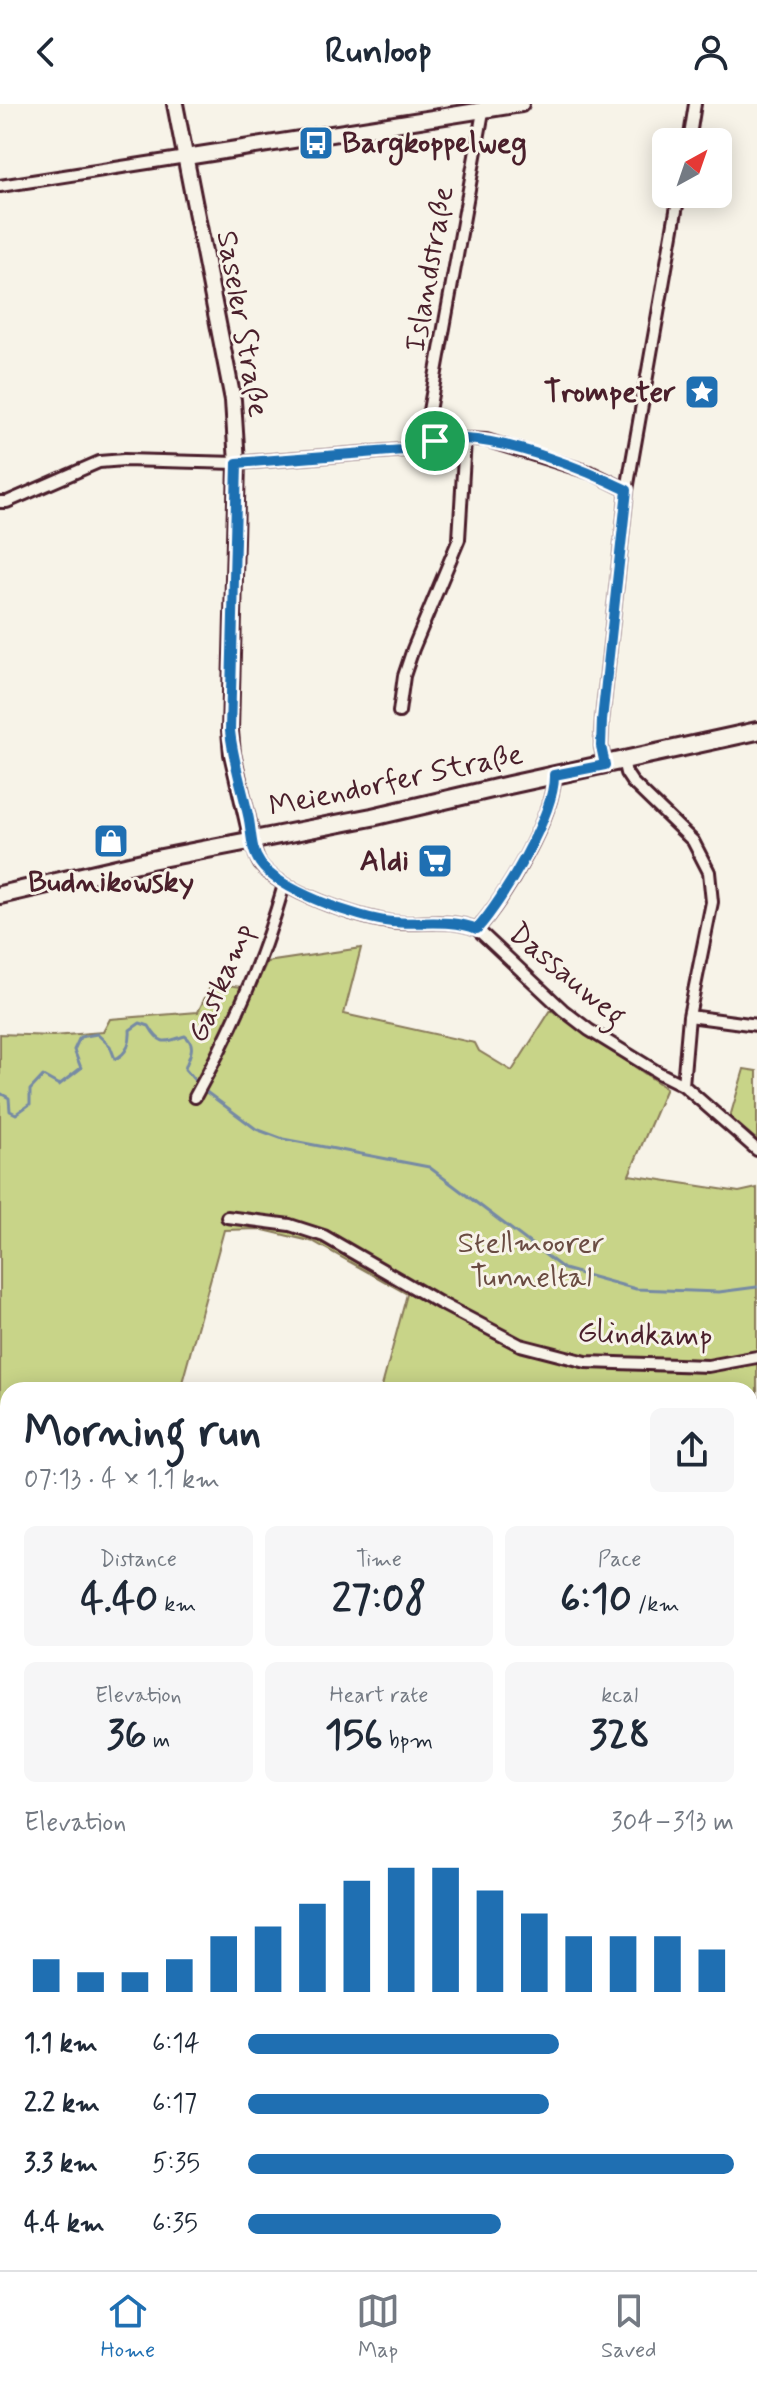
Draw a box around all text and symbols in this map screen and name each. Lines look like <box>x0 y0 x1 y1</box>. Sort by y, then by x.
text: Runloop <box>325 29 432 76</box>
icon: back <box>24 30 68 74</box>
icon: person <box>689 30 733 74</box>
bus stop icon: Bargkoppelweg <box>297 124 335 162</box>
place label: Bargkoppelweg <box>342 124 527 166</box>
north arrow <box>652 128 732 208</box>
map controls <box>652 128 732 208</box>
street label: Islandstraße <box>396 183 464 355</box>
street label: Saseler Straße <box>206 228 278 420</box>
place label: Trompeter <box>544 373 676 412</box>
place icon: Trompeter <box>683 373 721 411</box>
pin <box>401 407 469 475</box>
icon: arrive <box>413 419 457 463</box>
street label: Meiendorfer Straße <box>265 735 527 827</box>
shop icon: Budnikowsky <box>92 822 130 860</box>
place label: Aldi <box>360 842 409 881</box>
supermarket icon: Aldi <box>416 842 454 880</box>
place label: Budnikowsky <box>28 863 194 902</box>
street label: Dassauweg <box>498 914 634 1038</box>
street label: Gastkamp <box>178 917 264 1049</box>
park label: Stellmoorer Tunneltal <box>457 1224 605 1297</box>
street label: Glindkamp <box>577 1313 713 1357</box>
text: Morning run <box>24 1404 261 1462</box>
button: share <box>650 1408 734 1492</box>
text: 07:13 · 4 × 1.1 km <box>24 1463 220 1497</box>
text: Distance <box>100 1546 177 1574</box>
text: Time <box>356 1546 402 1574</box>
text: Pace <box>598 1546 642 1574</box>
text: 4.40 <box>80 1574 158 1626</box>
text: 27:08 <box>332 1574 426 1626</box>
text: 6:10 <box>560 1574 632 1626</box>
text: km <box>158 1591 196 1619</box>
text: /km <box>632 1591 679 1619</box>
text: Elevation <box>95 1682 182 1710</box>
text: Heart rate <box>330 1682 428 1710</box>
text: kcal <box>601 1682 638 1710</box>
text: 36 <box>107 1710 147 1762</box>
text: 156 <box>325 1710 383 1762</box>
text: 328 <box>589 1710 650 1762</box>
text: m <box>147 1727 170 1755</box>
text: bpm <box>383 1727 433 1755</box>
text: Elevation <box>24 1806 126 1840</box>
text: 304–313 m <box>611 1806 734 1840</box>
text: 1.1 km <box>24 2027 98 2061</box>
text: 6:14 <box>152 2027 200 2061</box>
text: 2.2 km <box>24 2087 100 2121</box>
text: 6:17 <box>152 2087 197 2121</box>
text: 3.3 km <box>24 2147 98 2181</box>
text: 5:35 <box>152 2147 200 2181</box>
text: 4.4 km <box>24 2207 105 2241</box>
text: 6:35 <box>152 2207 198 2241</box>
tab: Home <box>100 2289 155 2365</box>
tab: Map <box>356 2289 400 2365</box>
tab: Saved <box>601 2289 657 2365</box>

